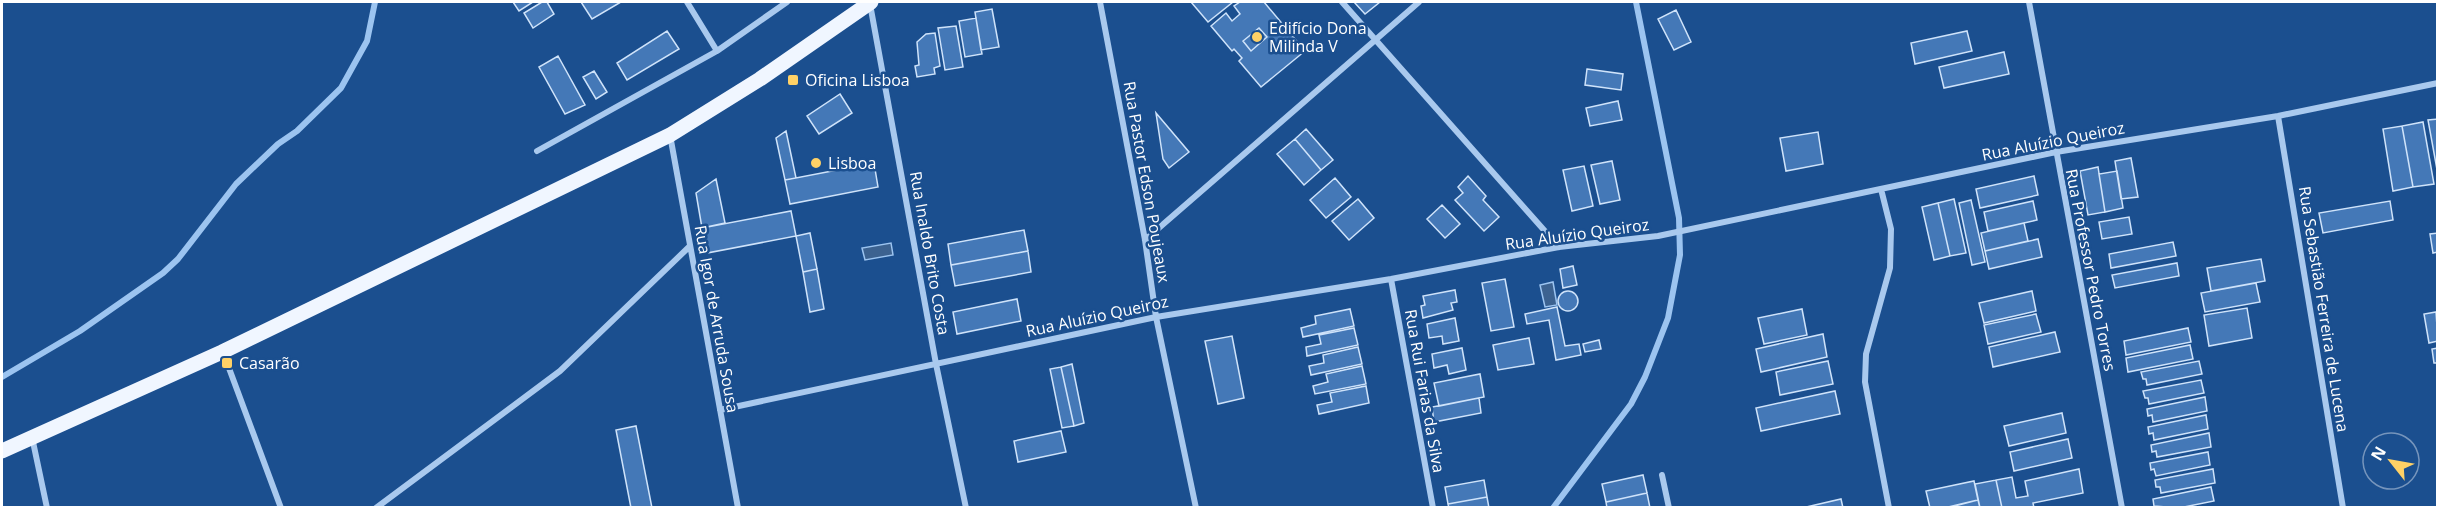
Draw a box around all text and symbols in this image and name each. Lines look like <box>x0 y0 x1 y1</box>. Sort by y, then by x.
place label: Edifício Dona Milinda V <box>1269 17 1367 57</box>
marker: Edifício Dona Milinda V <box>1250 30 1264 44</box>
place label: Oficina Lisboa <box>805 69 910 91</box>
marker: Oficina Lisboa <box>786 73 800 87</box>
street label: Rua Pastor Edson Poujeaux <box>1118 80 1176 285</box>
street label: Rua Aluízio Queiroz <box>1980 116 2126 166</box>
place label: Lisboa <box>828 152 876 174</box>
marker: Lisboa <box>809 156 823 170</box>
street label: Rua Professor Pedro Torres <box>2061 167 2121 373</box>
street label: Rua Inaldo Brito Costa <box>905 169 955 337</box>
street label: Rua Sebastião Ferreira de Lucena <box>2294 185 2354 433</box>
street label: Rua Aluízio Queiroz <box>1504 213 1650 255</box>
street label: Rua Igor de Arruda Sousa <box>690 224 744 414</box>
street label: Rua Aluízio Queiroz <box>1024 290 1170 342</box>
street label: Rua Rui Farias da Silva <box>1400 308 1450 474</box>
place label: Casarão <box>239 352 300 374</box>
marker: Casarão <box>220 356 234 370</box>
north arrow <box>2361 431 2421 491</box>
text: N <box>2365 442 2391 465</box>

